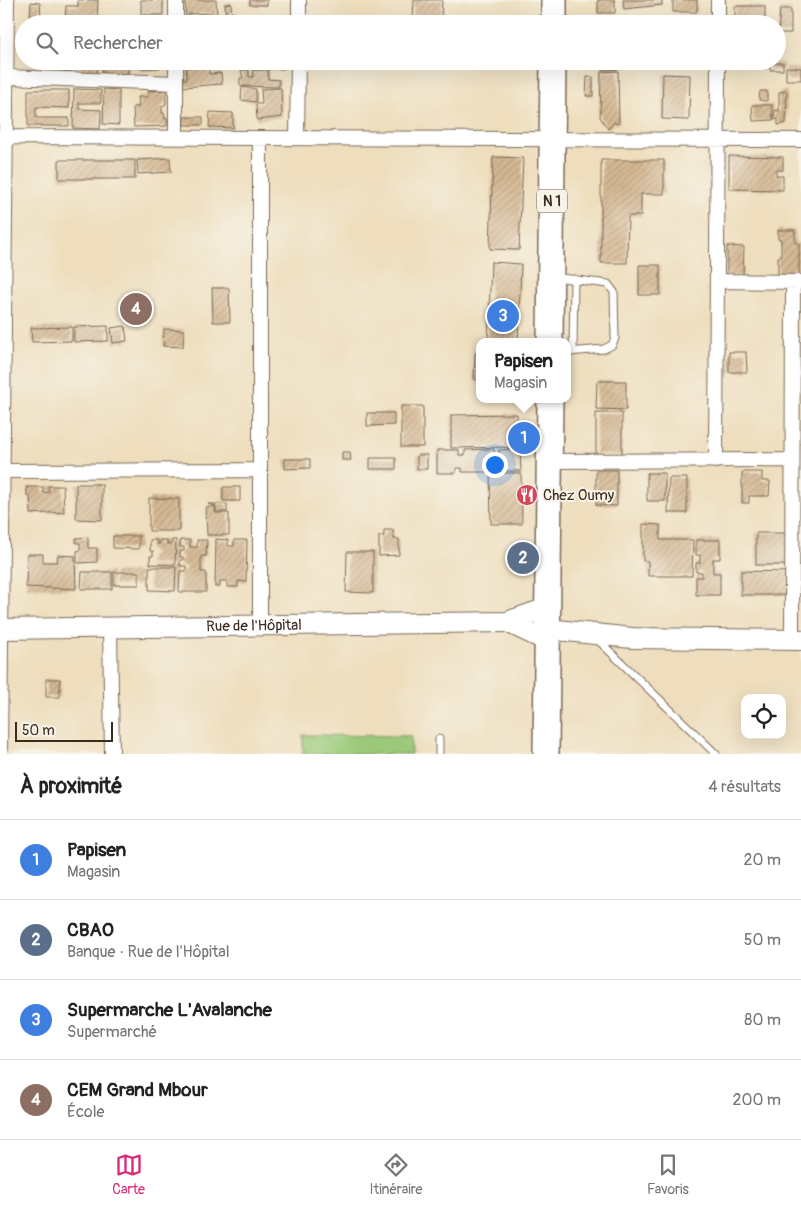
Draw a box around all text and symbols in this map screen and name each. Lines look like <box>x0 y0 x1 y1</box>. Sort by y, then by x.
search box <box>15 15 786 70</box>
icon: search <box>33 29 61 57</box>
text: Rechercher <box>73 31 163 55</box>
road number: N 1 <box>537 190 567 212</box>
pin: 4 <box>120 290 152 328</box>
pin: 3 <box>487 297 519 335</box>
popup <box>476 338 571 403</box>
text: Papisen <box>494 349 553 373</box>
text: Magasin <box>494 373 547 393</box>
pin: 1 <box>508 419 540 457</box>
your location <box>482 452 508 478</box>
restaurant icon: Chez Oumy <box>515 483 539 507</box>
place label: Chez Oumy <box>543 486 615 505</box>
pin: 2 <box>507 539 539 577</box>
street label: Rue de l'Hôpital <box>206 616 302 636</box>
map controls <box>741 694 786 739</box>
button: locate <box>741 694 786 739</box>
scale bar <box>15 719 112 742</box>
text: 50 m <box>22 722 55 739</box>
text: À proximité <box>20 773 123 800</box>
text: 4 résultats <box>708 777 781 797</box>
text: Papisen <box>67 838 126 862</box>
text: 1 <box>33 850 39 870</box>
text: 20 m <box>743 850 781 870</box>
text: Magasin <box>67 862 120 882</box>
text: CBAO <box>67 918 114 942</box>
text: 2 <box>32 930 40 950</box>
text: 50 m <box>744 930 781 950</box>
text: Banque · Rue de l'Hôpital <box>67 942 230 962</box>
text: Supermarche L'Avalanche <box>67 998 272 1022</box>
text: 3 <box>32 1010 40 1030</box>
text: 80 m <box>744 1010 781 1030</box>
text: Supermarché <box>67 1022 157 1042</box>
text: CEM Grand Mbour <box>67 1078 208 1102</box>
text: 4 <box>31 1090 41 1110</box>
text: 200 m <box>733 1090 781 1110</box>
text: École <box>67 1102 104 1122</box>
tab: Carte <box>112 1151 145 1198</box>
tab: Itinéraire <box>370 1151 422 1198</box>
tab: Favoris <box>647 1151 689 1198</box>

